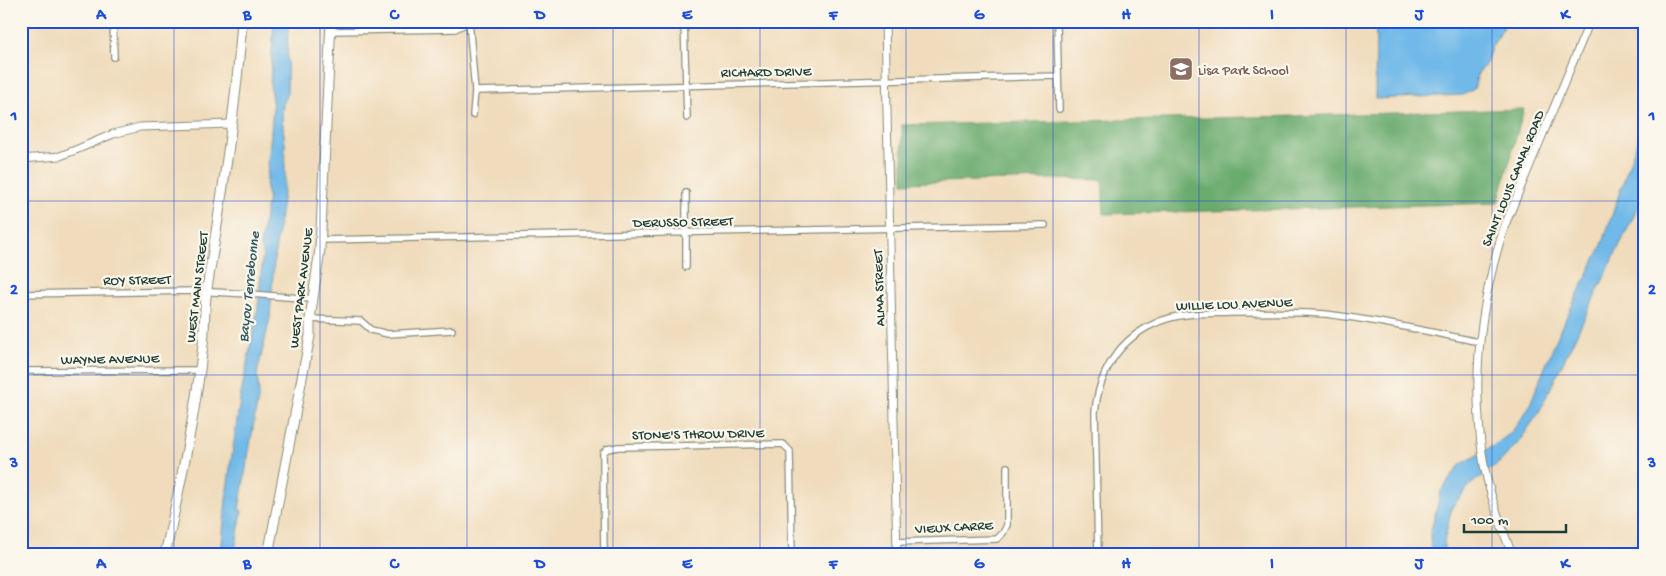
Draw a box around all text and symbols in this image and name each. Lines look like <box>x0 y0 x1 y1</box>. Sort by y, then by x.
text: A <box>95 7 107 26</box>
text: B <box>242 7 252 26</box>
text: C <box>389 7 400 26</box>
text: D <box>533 7 546 26</box>
text: E <box>682 7 693 26</box>
text: F <box>828 7 839 26</box>
text: G <box>974 7 985 26</box>
text: H <box>1121 7 1131 26</box>
text: I <box>1270 7 1274 26</box>
text: J <box>1414 7 1425 26</box>
text: K <box>1560 7 1572 26</box>
school or university icon: Lisa Park School <box>1168 56 1194 82</box>
place label: Lisa Park School <box>1198 63 1289 80</box>
street label: RICHARD DRIVE <box>721 64 813 83</box>
street label: SAINT LOUIS CANAL ROAD <box>1479 107 1550 250</box>
text: 1 <box>10 108 17 127</box>
text: 1 <box>1648 108 1655 127</box>
street label: DERUSSO STREET <box>632 214 734 233</box>
street label: WEST PARK AVENUE <box>287 226 318 349</box>
street label: WEST MAIN STREET <box>183 230 214 344</box>
water label: Bayou Terrebonne <box>235 230 265 344</box>
street label: ALMA STREET <box>871 249 890 327</box>
street label: ROY STREET <box>103 272 172 291</box>
text: 2 <box>10 282 18 301</box>
text: 2 <box>1648 282 1656 301</box>
street label: WILLIE LOU AVENUE <box>1176 295 1294 316</box>
street label: WAYNE AVENUE <box>61 351 161 370</box>
street label: STONE'S THROW DRIVE <box>632 426 766 445</box>
text: 3 <box>9 455 18 474</box>
text: 3 <box>1647 455 1656 474</box>
scale bar <box>1464 501 1566 533</box>
text: 100 m <box>1470 512 1509 530</box>
street label: VIEUX CARRE <box>914 518 995 539</box>
text: A <box>95 556 107 575</box>
text: B <box>242 556 252 575</box>
text: C <box>389 556 400 575</box>
text: D <box>533 556 546 575</box>
text: E <box>682 556 693 575</box>
text: F <box>828 556 839 575</box>
text: G <box>974 556 985 575</box>
text: H <box>1121 556 1131 575</box>
text: I <box>1270 556 1274 575</box>
text: J <box>1414 556 1425 575</box>
text: K <box>1560 556 1572 575</box>

